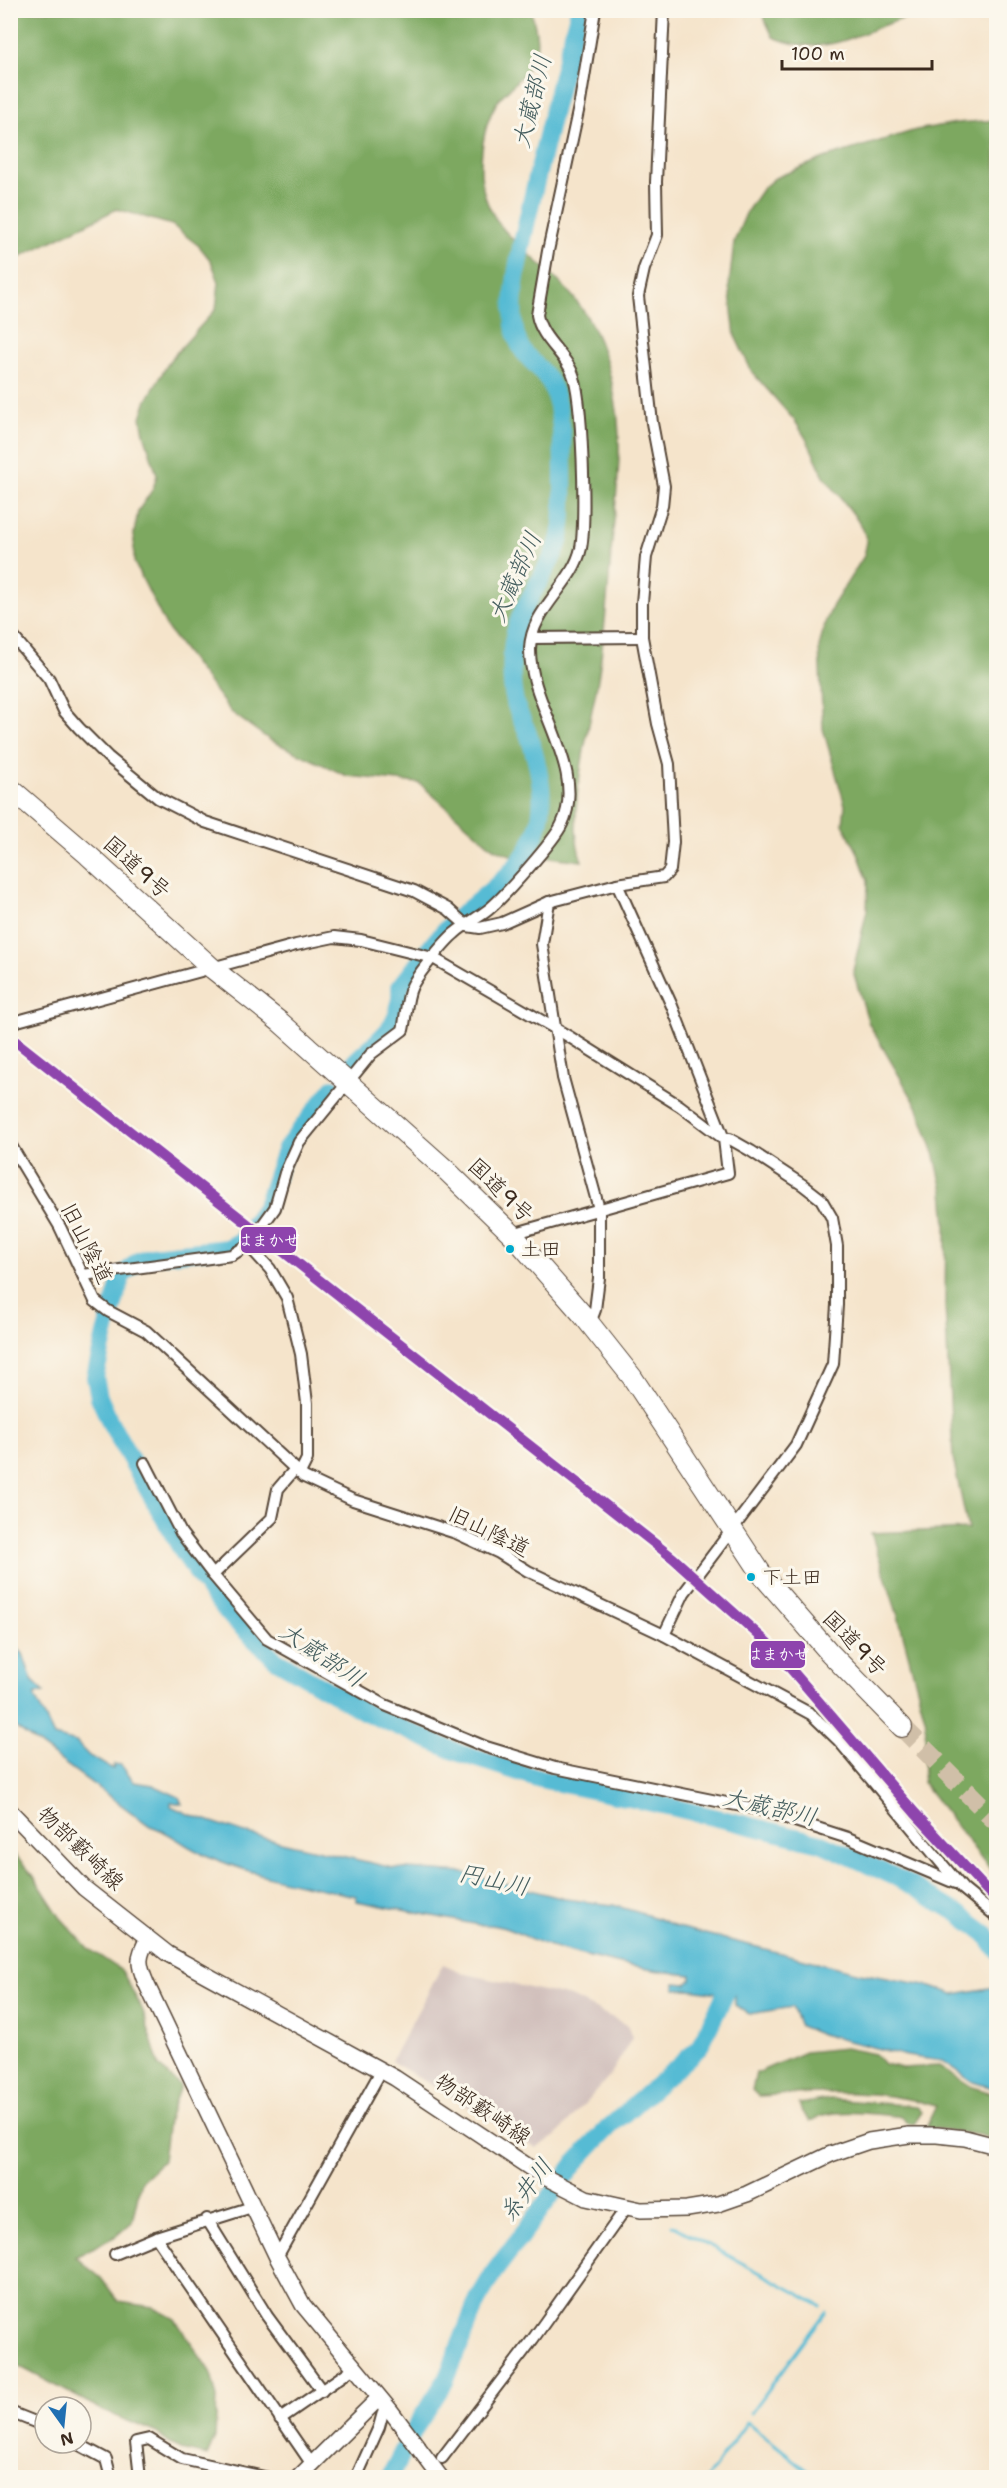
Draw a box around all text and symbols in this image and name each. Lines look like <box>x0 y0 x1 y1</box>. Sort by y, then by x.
scale bar <box>782 33 932 71</box>
text: 100 m <box>791 42 845 66</box>
water label: 大蔵部川 <box>505 51 559 151</box>
water label: 大蔵部川 <box>481 527 549 627</box>
street label: 国道9号 <box>97 829 177 905</box>
street label: 国道9号 <box>462 1151 540 1229</box>
street label: 旧山陰道 <box>54 1197 120 1289</box>
line badge: はまかぜ <box>240 1226 297 1254</box>
text: はまかぜ <box>236 1230 300 1251</box>
place label: 土田 <box>521 1236 561 1262</box>
marker: 土田 <box>504 1243 516 1255</box>
street label: 旧山陰道 <box>443 1499 535 1563</box>
place label: 下土田 <box>762 1564 822 1590</box>
marker: 下土田 <box>745 1571 757 1583</box>
street label: 国道9号 <box>816 1604 894 1682</box>
water label: 大蔵部川 <box>273 1615 371 1695</box>
line badge: はまかぜ <box>750 1640 806 1669</box>
text: はまかぜ <box>746 1644 810 1665</box>
water label: 大蔵部川 <box>720 1781 820 1833</box>
street label: 物部藪崎線 <box>31 1799 131 1897</box>
water label: 円山川 <box>455 1857 533 1903</box>
street label: 物部藪崎線 <box>429 2066 537 2152</box>
water label: 糸井川 <box>492 2152 560 2228</box>
north arrow <box>33 2395 93 2455</box>
text: N <box>58 2427 76 2451</box>

